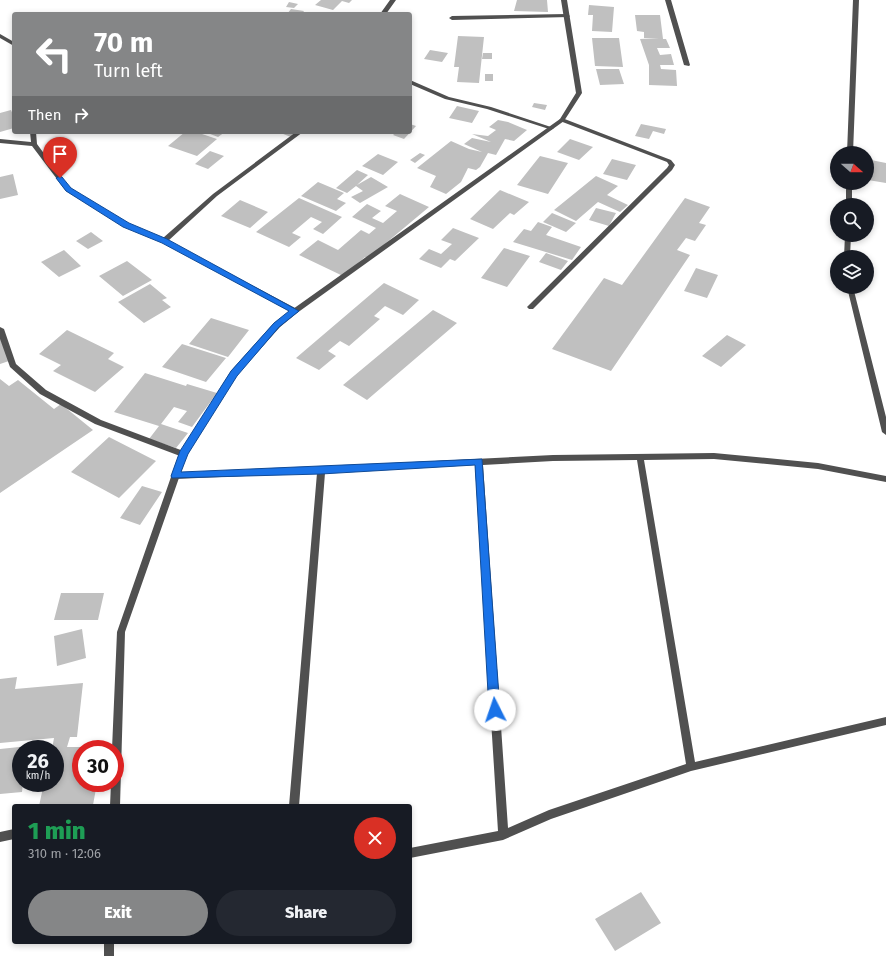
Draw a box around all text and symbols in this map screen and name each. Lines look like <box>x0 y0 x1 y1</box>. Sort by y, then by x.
text: 70 m <box>94 26 153 59</box>
icon: left <box>28 28 80 80</box>
text: Turn left <box>94 60 163 82</box>
icon: right <box>70 104 92 126</box>
text: Then <box>28 106 62 124</box>
pin <box>43 137 77 178</box>
icon: arrive <box>49 143 71 165</box>
north arrow <box>830 146 874 190</box>
map controls <box>830 146 874 294</box>
button: search <box>830 198 874 242</box>
button: layers <box>830 250 874 294</box>
position arrow <box>474 689 516 731</box>
speed limit sign: 30 <box>72 740 124 792</box>
text: 26 <box>27 749 49 773</box>
text: km/h <box>26 770 50 782</box>
text: 1 min <box>28 817 86 845</box>
button: close <box>354 817 396 859</box>
text: 310 m · 12:06 <box>28 846 101 861</box>
button: Exit <box>28 890 208 936</box>
button: Share <box>216 890 396 936</box>

